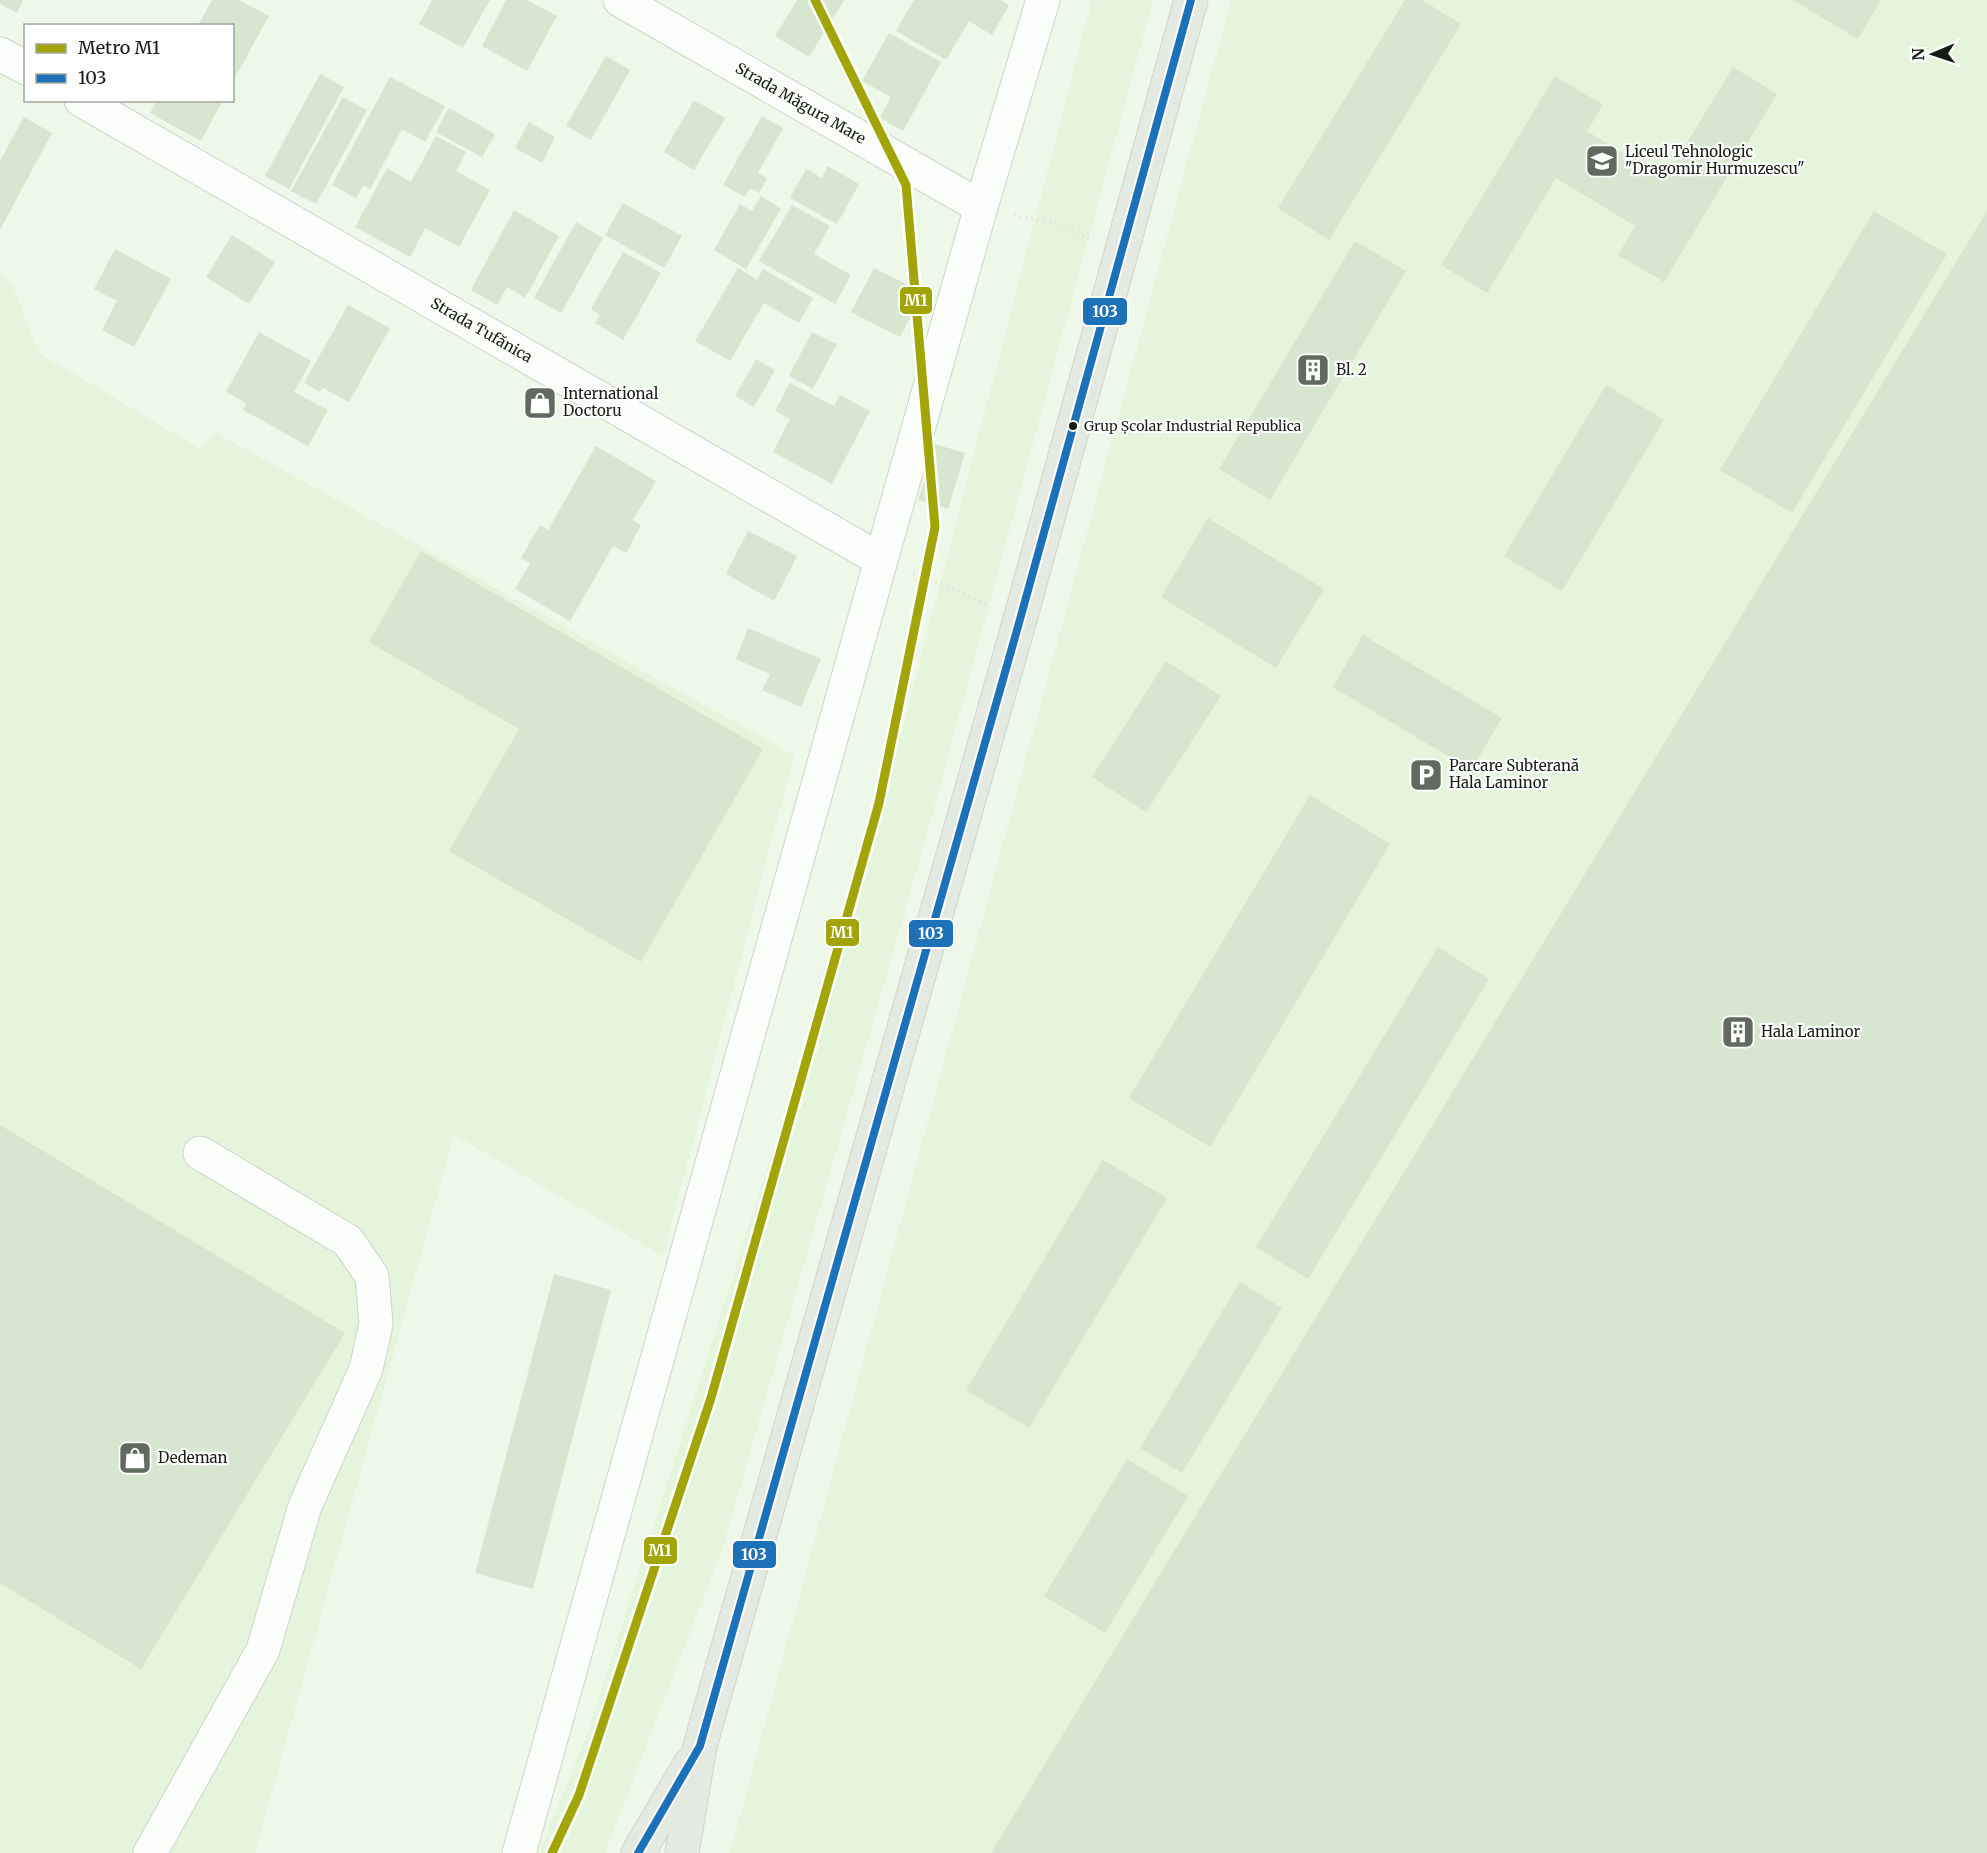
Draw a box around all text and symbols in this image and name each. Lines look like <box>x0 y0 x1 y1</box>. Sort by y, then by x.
legend <box>24 24 234 102</box>
north arrow <box>1903 24 1963 84</box>
text: Metro M1 <box>78 36 160 59</box>
text: N <box>1908 47 1928 61</box>
street label: Strada Măgura Mare <box>732 58 869 148</box>
text: 103 <box>78 66 106 89</box>
place label: Liceul Tehnologic "Dragomir Hurmuzescu" <box>1625 142 1805 178</box>
school or university icon: Liceul Tehnologic "Dragomir Hurmuzescu" <box>1584 143 1620 179</box>
line badge: M1 <box>899 286 933 315</box>
text: M1 <box>904 290 928 310</box>
street label: Strada Tufănica <box>428 293 536 367</box>
line badge: 103 <box>1082 297 1128 326</box>
text: 103 <box>1092 301 1118 321</box>
building icon: Bl. 2 <box>1295 352 1331 388</box>
place label: Bl. 2 <box>1336 360 1367 379</box>
place label: International Doctoru <box>563 384 659 420</box>
shop icon: International Doctoru <box>522 385 558 421</box>
place label: Grup Școlar Industrial Republica <box>1084 417 1302 435</box>
marker: Grup Școlar Industrial Republica <box>1067 420 1079 432</box>
place label: Parcare Subterană Hala Laminor <box>1449 756 1579 792</box>
parking icon: Parcare Subterană Hala Laminor <box>1408 757 1444 793</box>
line badge: M1 <box>825 918 860 947</box>
line badge: 103 <box>908 919 954 948</box>
text: M1 <box>830 922 854 942</box>
text: 103 <box>918 923 944 943</box>
building icon: Hala Laminor <box>1720 1014 1756 1050</box>
place label: Hala Laminor <box>1761 1022 1860 1041</box>
shop icon: Dedeman <box>117 1440 153 1476</box>
place label: Dedeman <box>158 1448 228 1467</box>
line badge: M1 <box>643 1536 678 1565</box>
text: M1 <box>648 1540 672 1560</box>
line badge: 103 <box>732 1540 777 1569</box>
text: 103 <box>741 1544 767 1564</box>

